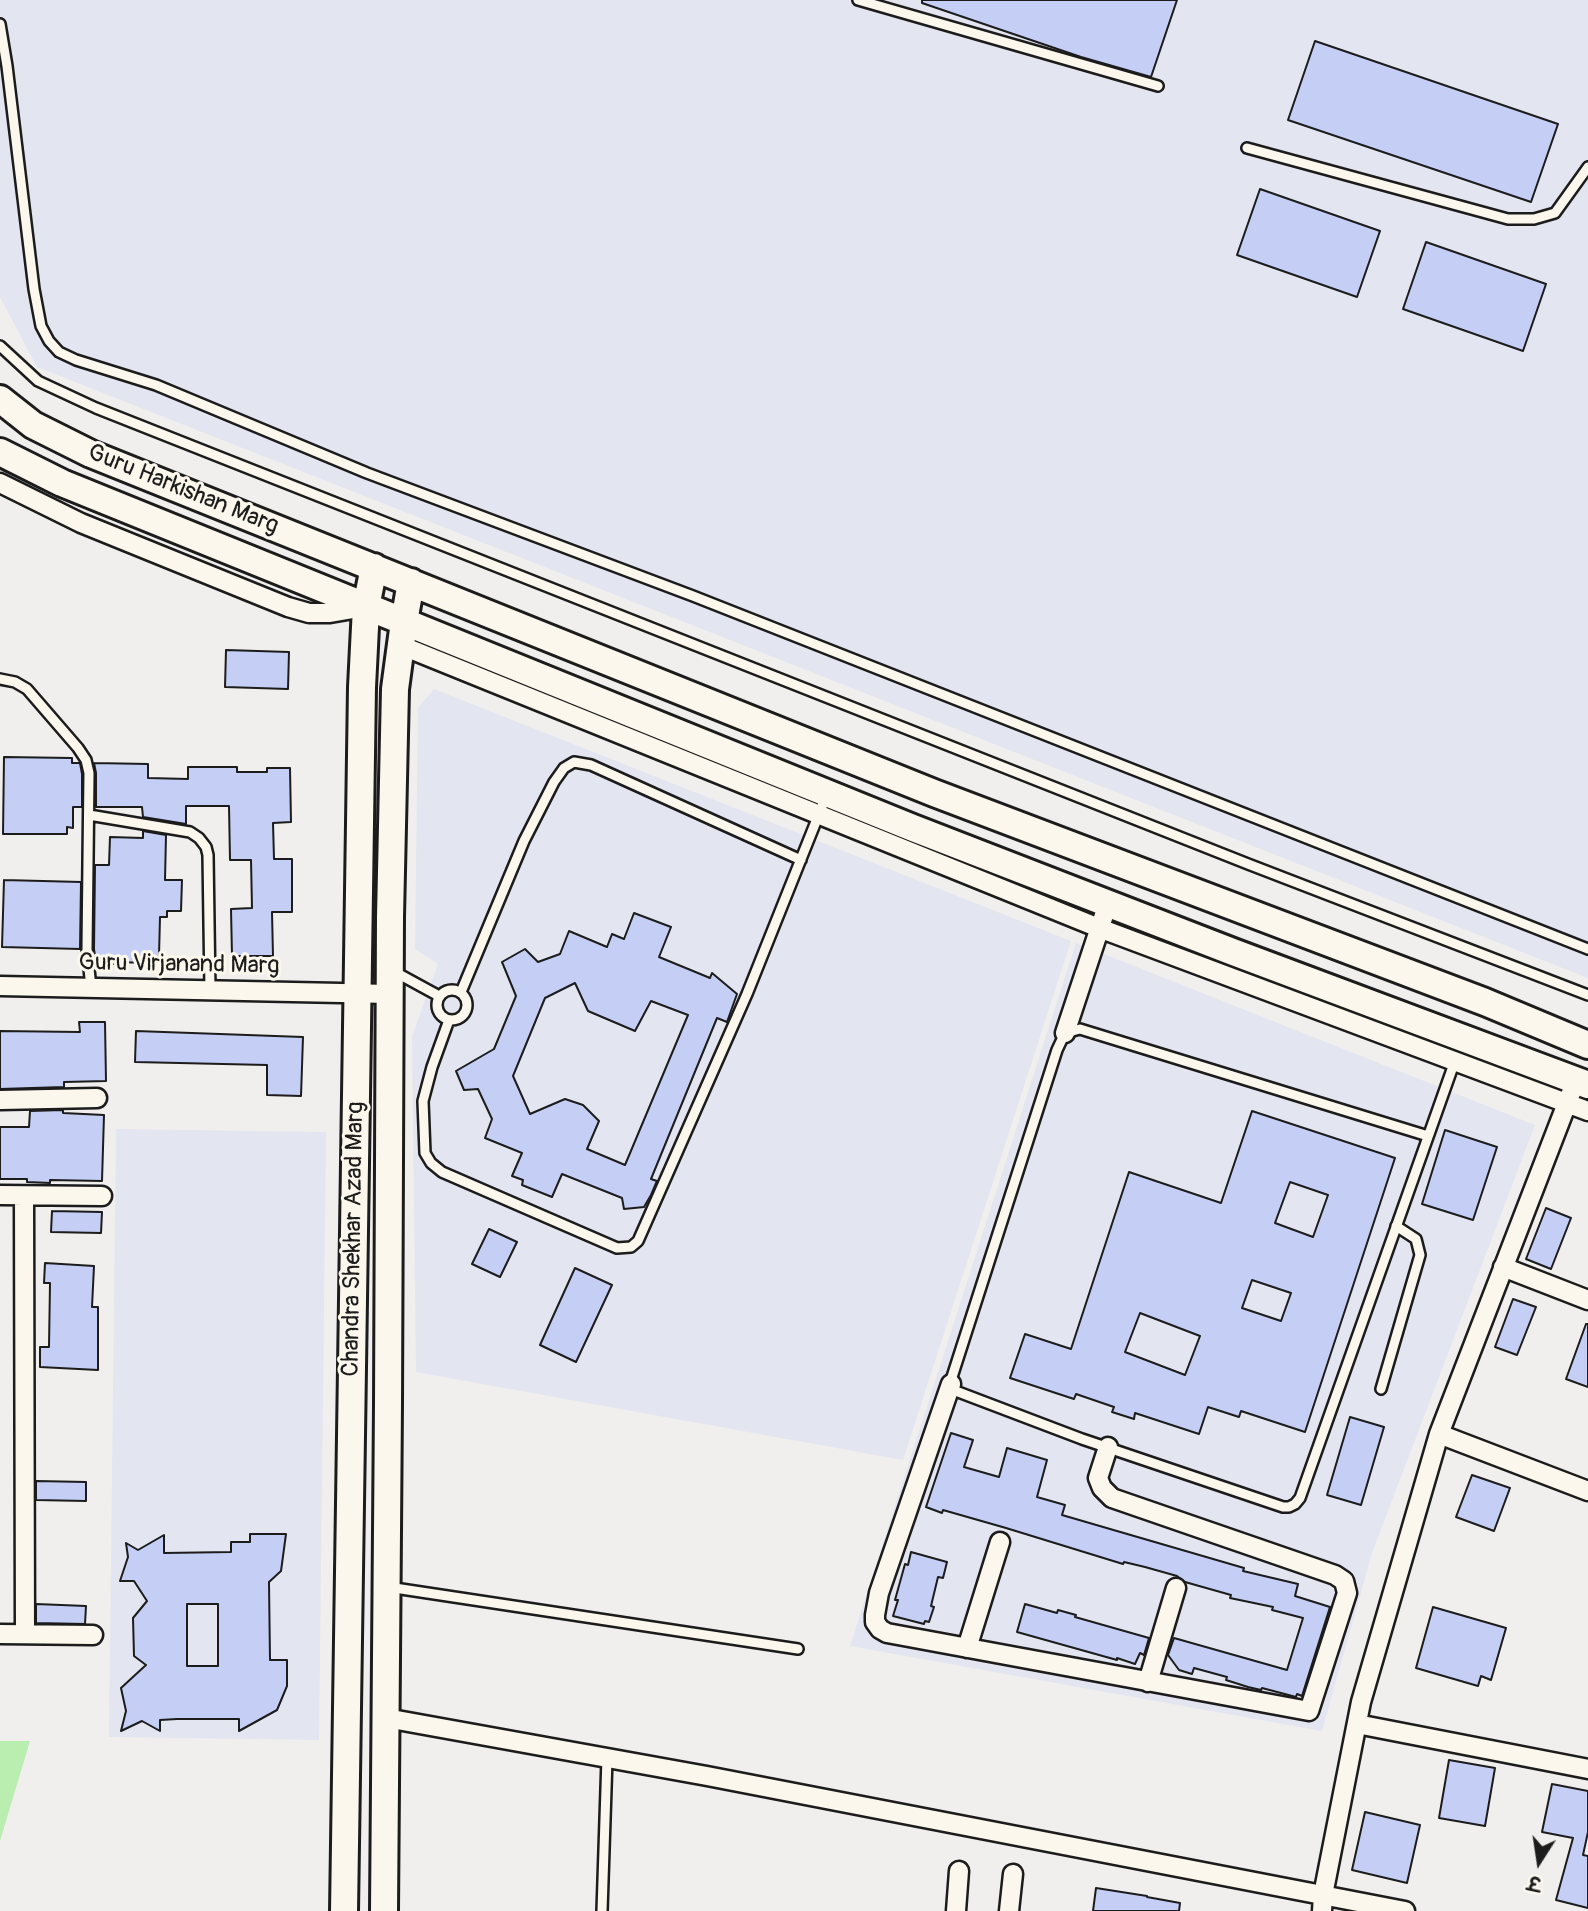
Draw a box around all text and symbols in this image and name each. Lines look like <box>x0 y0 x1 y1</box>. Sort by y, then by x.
street label: Guru Harkishan Marg <box>83 439 283 541</box>
street label: Guru Virjanand Marg <box>78 949 280 981</box>
street label: Chandra Shekhar Azad Marg <box>337 1101 371 1377</box>
north arrow <box>1504 1827 1574 1897</box>
text: उ <box>1526 1869 1543 1896</box>

